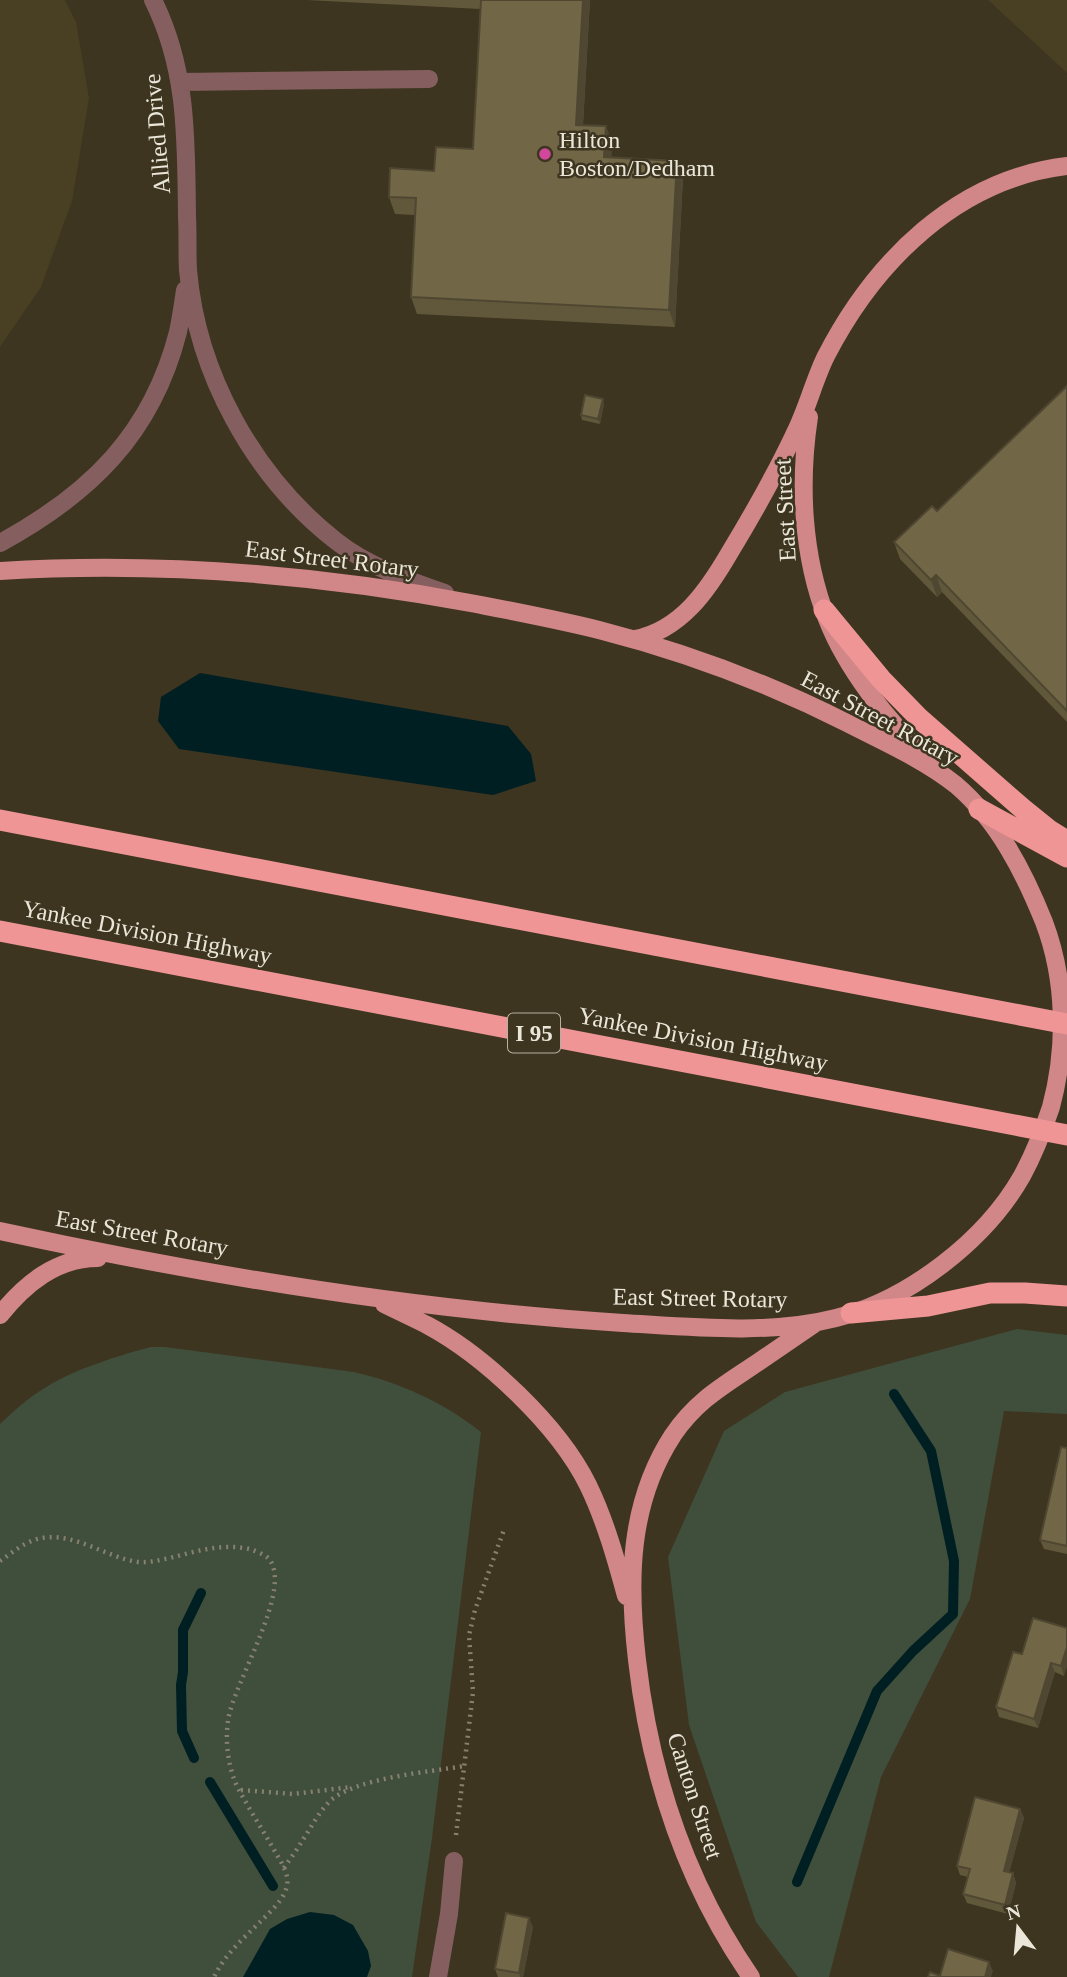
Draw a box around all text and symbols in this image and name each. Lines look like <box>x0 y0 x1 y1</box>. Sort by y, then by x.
street label: Allied Drive <box>139 73 175 195</box>
place label: Hilton Boston/Dedham <box>559 127 715 181</box>
marker: Hilton Boston/Dedham <box>537 146 553 162</box>
street label: East Street <box>769 457 801 562</box>
street label: East Street Rotary <box>244 535 420 583</box>
street label: East Street Rotary <box>797 666 963 770</box>
street label: Yankee Division Highway <box>20 895 274 969</box>
street label: Yankee Division Highway <box>576 1002 830 1076</box>
road number: I 95 <box>508 1014 560 1052</box>
street label: East Street Rotary <box>54 1205 230 1261</box>
street label: East Street Rotary <box>612 1283 788 1313</box>
street label: Canton Street <box>662 1730 728 1863</box>
north arrow <box>983 1893 1053 1963</box>
text: N <box>1004 1900 1023 1924</box>

